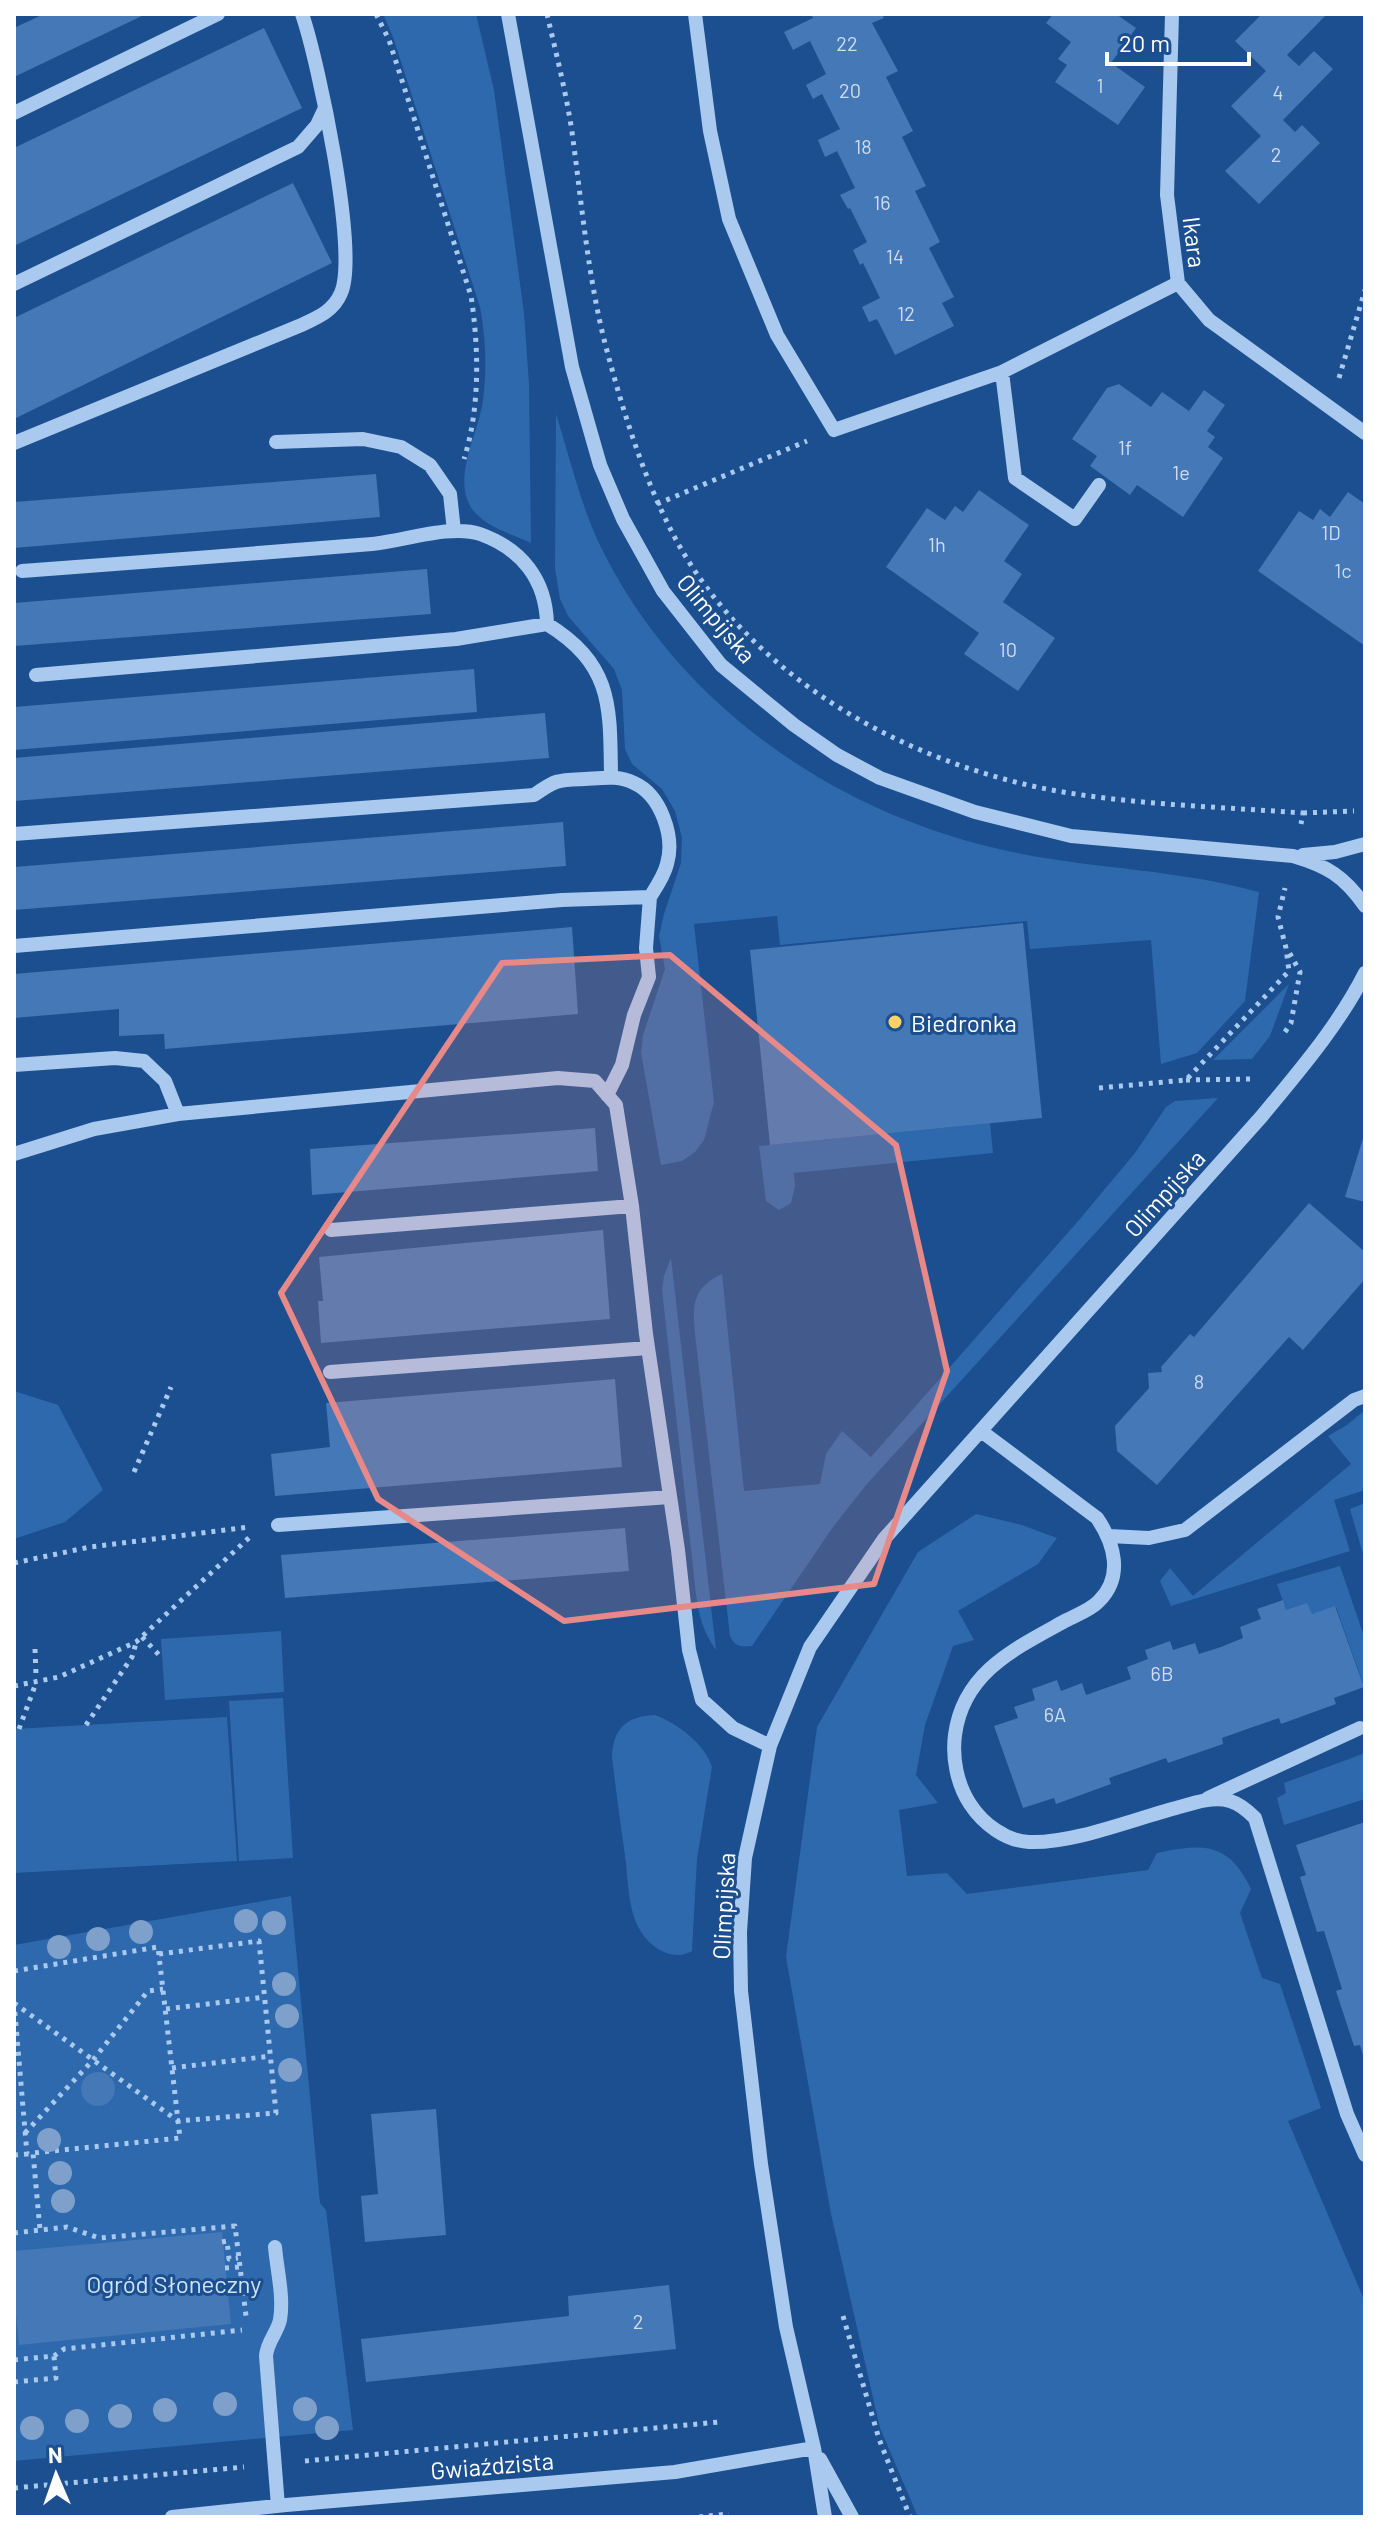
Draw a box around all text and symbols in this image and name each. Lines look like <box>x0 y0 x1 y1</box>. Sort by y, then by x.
scale bar <box>1107 16 1249 66</box>
text: 20 m <box>1119 28 1170 57</box>
house number: 22 <box>836 31 858 55</box>
house number: 1 <box>1097 73 1104 97</box>
house number: 20 <box>839 78 861 102</box>
house number: 4 <box>1272 80 1284 104</box>
house number: 18 <box>854 134 872 158</box>
house number: 2 <box>1271 142 1281 166</box>
house number: 16 <box>873 190 891 214</box>
street label: Ikara <box>1177 215 1213 269</box>
house number: 14 <box>886 244 904 268</box>
house number: 12 <box>897 301 915 325</box>
house number: 1f <box>1118 435 1132 459</box>
house number: 1e <box>1172 460 1190 484</box>
house number: 1D <box>1321 520 1341 544</box>
house number: 1h <box>928 532 946 556</box>
house number: 1c <box>1334 558 1352 582</box>
street label: Olimpijska <box>671 568 763 668</box>
house number: 10 <box>999 637 1017 661</box>
place label: Biedronka <box>911 1008 1017 1037</box>
marker: Biedronka <box>886 1013 904 1031</box>
street label: Olimpijska <box>1117 1143 1211 1243</box>
house number: 8 <box>1194 1369 1204 1393</box>
house number: 6B <box>1151 1661 1173 1685</box>
house number: 6A <box>1044 1702 1066 1726</box>
street label: Olimpijska <box>706 1852 740 1960</box>
park label: Ogród Słoneczny <box>87 2269 261 2298</box>
house number: 2 <box>633 2309 643 2333</box>
north arrow <box>16 2435 96 2515</box>
text: N <box>47 2441 63 2467</box>
street label: Gwiaździsta <box>429 2445 555 2485</box>

